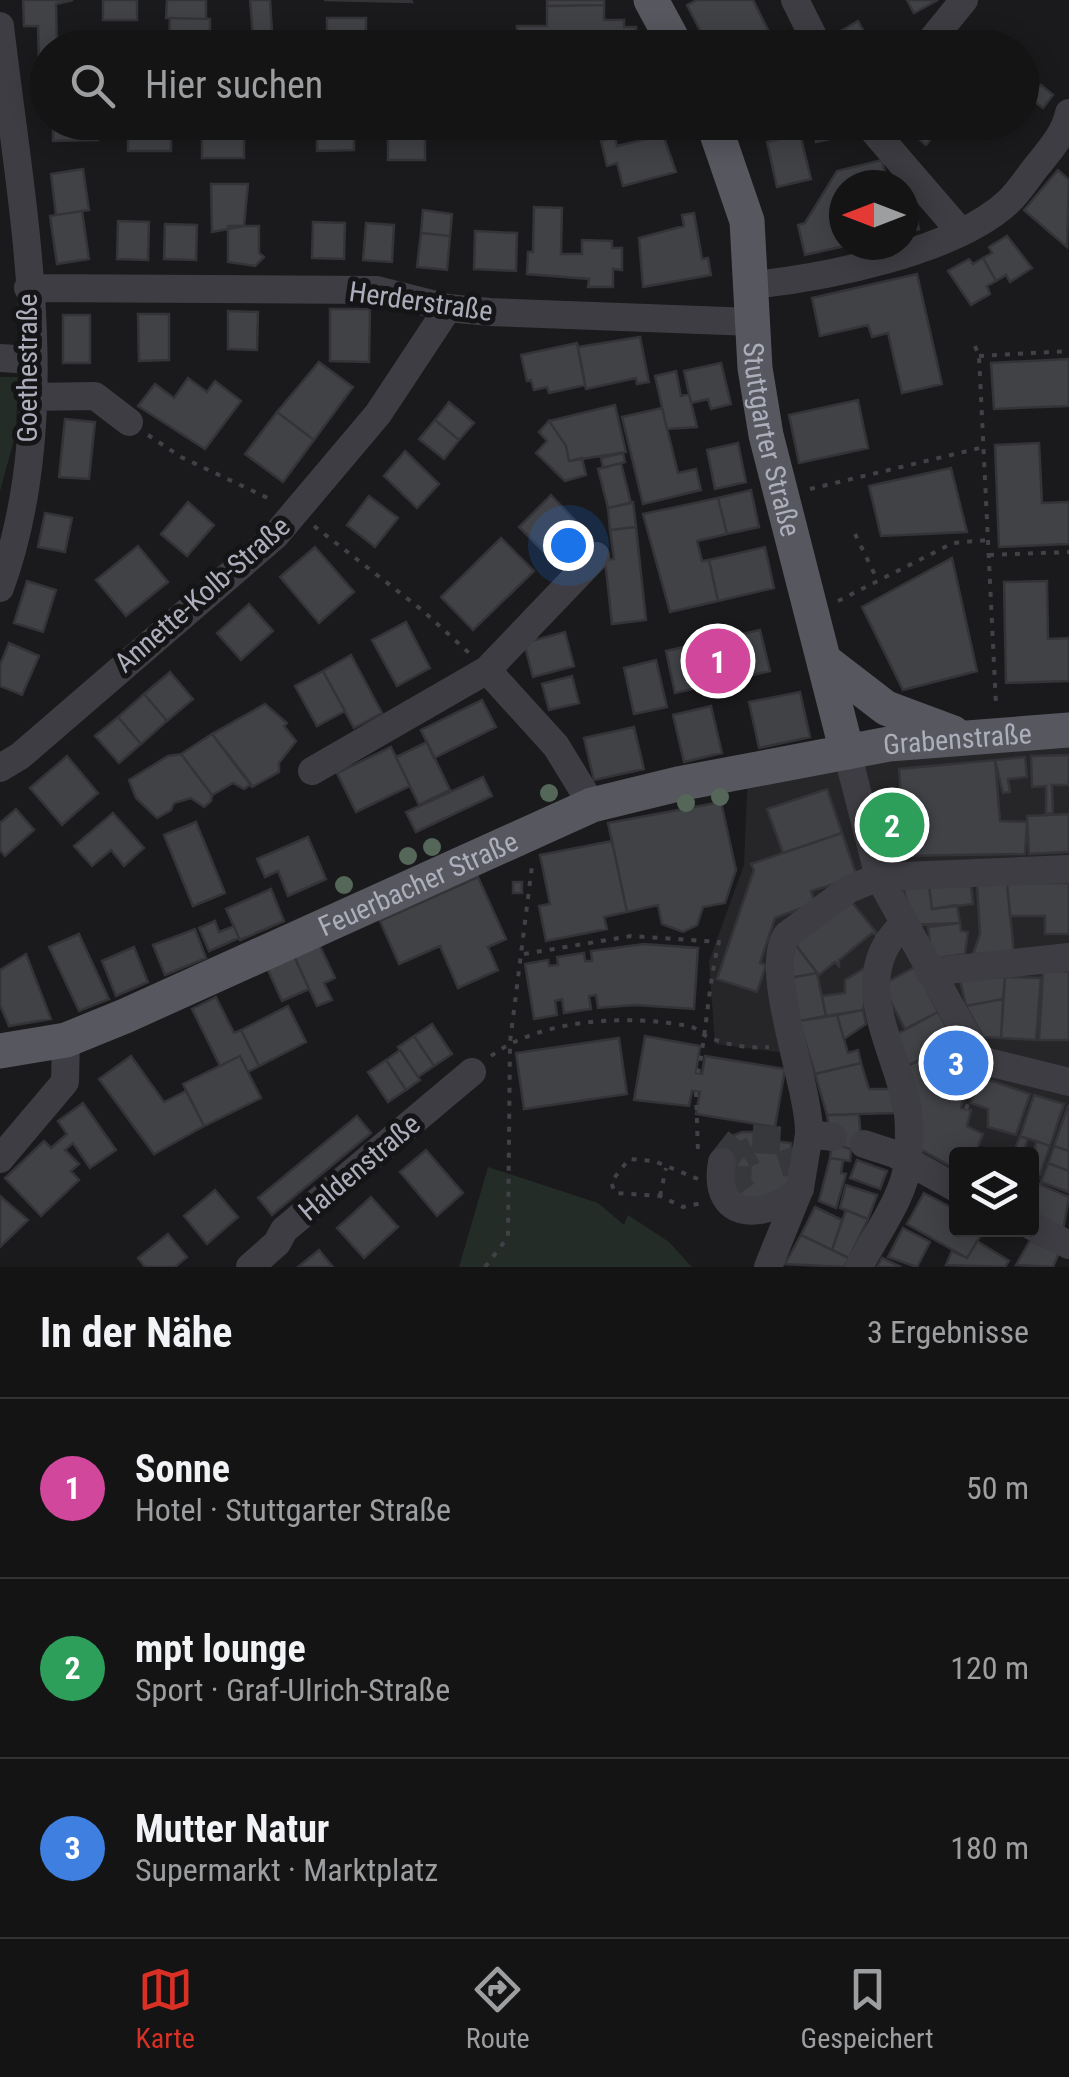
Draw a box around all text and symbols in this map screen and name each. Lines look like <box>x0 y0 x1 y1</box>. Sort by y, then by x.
search box <box>30 30 1039 140</box>
icon: search <box>65 58 120 113</box>
text: Hier suchen <box>145 63 323 107</box>
north arrow <box>829 170 919 260</box>
street label: Herderstraße <box>347 275 495 328</box>
street label: Goethestraße <box>11 294 44 442</box>
street label: Stuttgarter Straße <box>737 341 807 540</box>
street label: Annette-Kolb-Straße <box>108 509 297 679</box>
your location <box>543 520 594 571</box>
pin: 1 <box>686 624 750 698</box>
street label: Grabenstraße <box>882 717 1033 761</box>
pin: 2 <box>860 788 924 862</box>
street label: Feuerbacher Straße <box>313 825 523 943</box>
pin: 3 <box>924 1026 988 1100</box>
street label: Haldenstraße <box>292 1107 427 1228</box>
map controls <box>949 1147 1039 1237</box>
button: layers <box>949 1147 1039 1237</box>
text: In der Nähe <box>40 1308 232 1357</box>
text: 3 Ergebnisse <box>867 1313 1029 1351</box>
text: Sonne <box>135 1447 230 1491</box>
text: 1 <box>64 1469 81 1507</box>
text: 50 m <box>966 1469 1029 1507</box>
text: Hotel · Stuttgarter Straße <box>135 1491 451 1529</box>
text: mpt lounge <box>135 1627 306 1671</box>
text: 2 <box>64 1649 81 1687</box>
text: 120 m <box>950 1649 1029 1687</box>
text: Sport · Graf-Ulrich-Straße <box>135 1671 450 1709</box>
text: Mutter Natur <box>135 1807 329 1851</box>
text: 3 <box>64 1829 81 1867</box>
text: 180 m <box>950 1829 1029 1867</box>
text: Supermarkt · Marktplatz <box>135 1851 438 1889</box>
tab: Karte <box>135 1962 195 2055</box>
tab: Route <box>466 1962 530 2055</box>
tab: Gespeichert <box>801 1962 934 2055</box>

